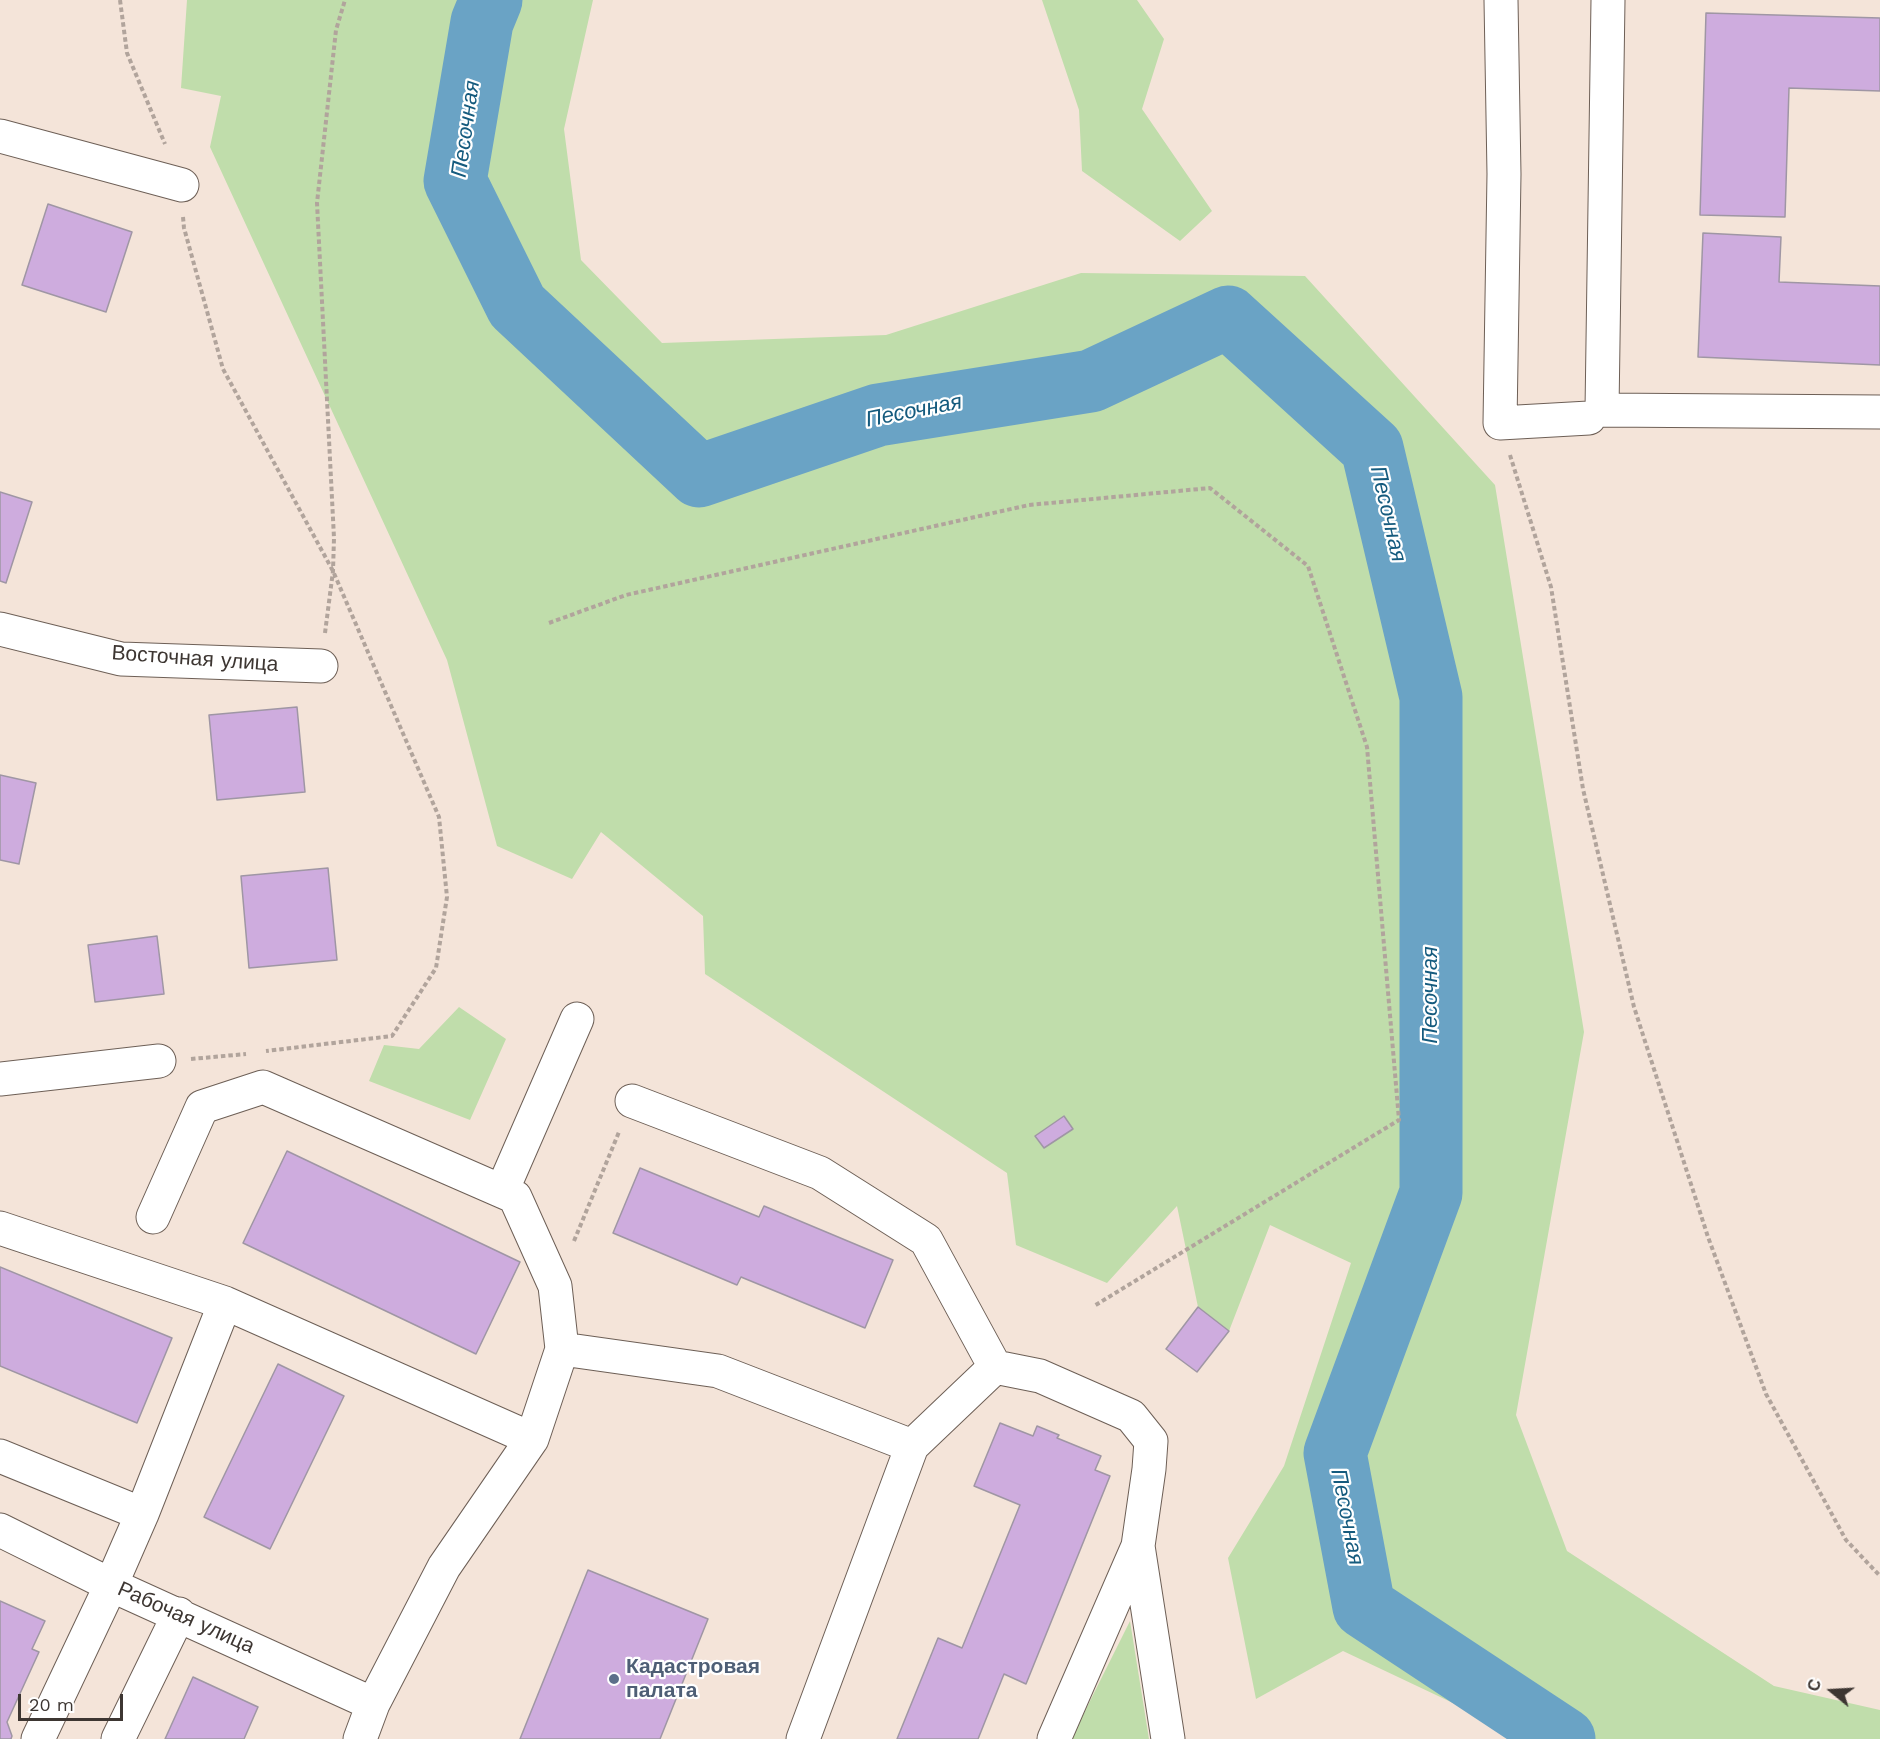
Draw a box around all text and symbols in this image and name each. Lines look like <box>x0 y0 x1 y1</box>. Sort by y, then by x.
water label: Песочная <box>446 79 486 179</box>
water label: Песочная <box>864 389 964 433</box>
water label: Песочная <box>1364 463 1412 565</box>
street label: Восточная улица <box>111 641 279 677</box>
water label: Песочная <box>1418 946 1444 1044</box>
water label: Песочная <box>1325 1467 1369 1567</box>
street label: Рабочая улица <box>114 1577 258 1659</box>
place label: Кадастровая палата <box>626 1654 760 1704</box>
north arrow <box>1802 1661 1862 1721</box>
marker: Кадастровая палата <box>607 1672 621 1686</box>
text: С <box>1804 1677 1825 1694</box>
scale bar <box>21 1682 126 1720</box>
text: 20 m <box>29 1694 74 1715</box>

